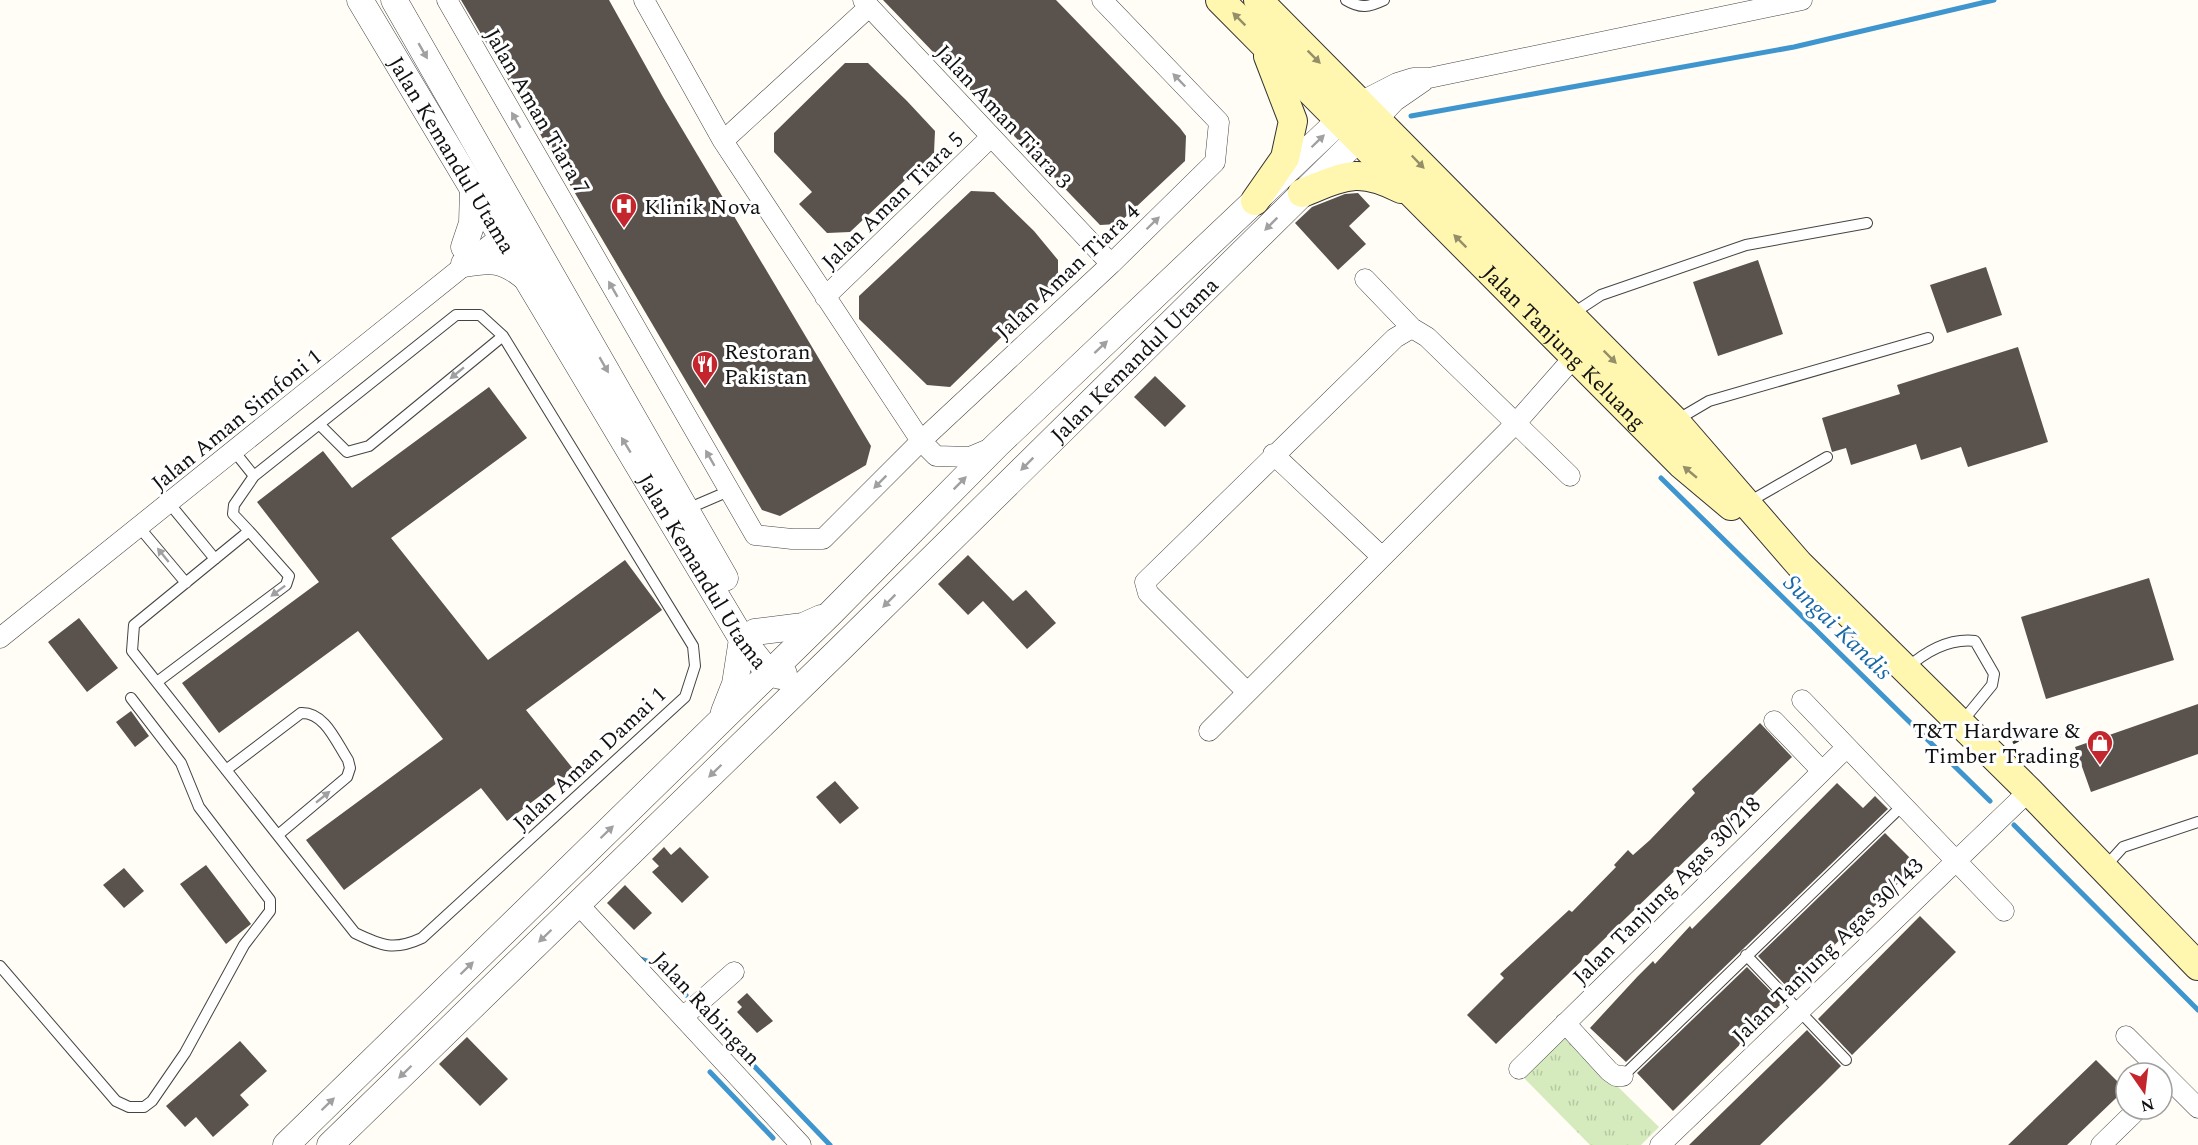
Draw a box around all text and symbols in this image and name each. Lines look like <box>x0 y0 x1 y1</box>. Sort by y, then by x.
one-way arrow <box>1233 13 1247 27</box>
street label: Jalan Aman Tiara 7 <box>476 22 598 201</box>
street label: Jalan Aman Tiara 3 <box>927 37 1079 197</box>
one-way arrow <box>418 43 428 60</box>
one-way arrow <box>1306 49 1320 63</box>
street label: Jalan Kemandul Utama <box>379 50 523 260</box>
one-way arrow <box>1172 72 1186 87</box>
one-way arrow <box>511 111 521 128</box>
street label: Jalan Aman Tiara 5 <box>814 124 972 278</box>
one-way arrow <box>1311 134 1326 148</box>
one-way arrow <box>1411 154 1425 169</box>
hospital icon: Klinik Nova <box>609 191 639 229</box>
place label: Klinik Nova <box>644 191 761 224</box>
street label: Jalan Aman Tiara 4 <box>988 196 1148 348</box>
one-way arrow <box>1145 217 1159 231</box>
one-way arrow <box>1263 217 1278 231</box>
one-way arrow <box>1452 234 1467 248</box>
street label: Jalan Tanjung Keluang <box>1474 258 1653 438</box>
street label: Jalan Kemandul Utama <box>1043 270 1227 451</box>
one-way arrow <box>608 280 618 297</box>
place label: Restoran Pakistan <box>724 336 811 394</box>
street label: Jalan Aman Simfoni 1 <box>144 341 329 499</box>
one-way arrow <box>1093 341 1107 355</box>
restaurant icon: Restoran Pakistan <box>690 349 720 387</box>
one-way arrow <box>1603 350 1618 364</box>
one-way arrow <box>599 357 609 374</box>
one-way arrow <box>449 367 465 380</box>
one-way arrow <box>621 436 631 453</box>
one-way arrow <box>705 449 715 466</box>
one-way arrow <box>1021 457 1035 471</box>
one-way arrow <box>1683 466 1698 479</box>
street label: Jalan Kemandul Utama <box>629 467 775 677</box>
one-way arrow <box>873 475 887 489</box>
one-way arrow <box>953 476 967 490</box>
one-way arrow <box>156 547 169 563</box>
water label: Sungai Kandis <box>1775 566 1900 689</box>
one-way arrow <box>270 584 286 597</box>
one-way arrow <box>882 594 896 608</box>
street label: Jalan Aman Damai 1 <box>506 679 674 839</box>
place label: T&T Hardware & Timber Trading <box>1912 715 2081 773</box>
shop icon: T&T Hardware & Timber Trading <box>2085 728 2115 766</box>
one-way arrow <box>707 764 722 778</box>
street label: Jalan Tanjung Agas 30/218 <box>1565 789 1769 993</box>
one-way arrow <box>315 791 331 804</box>
one-way arrow <box>599 825 613 839</box>
street label: Jalan Tanjung Agas 30/143 <box>1725 851 1931 1052</box>
one-way arrow <box>538 929 552 943</box>
street label: Jalan Rabingan <box>644 944 768 1074</box>
one-way arrow <box>460 961 474 975</box>
north arrow <box>2114 1061 2174 1121</box>
one-way arrow <box>398 1065 412 1079</box>
text: N <box>2138 1091 2157 1118</box>
one-way arrow <box>320 1097 335 1111</box>

